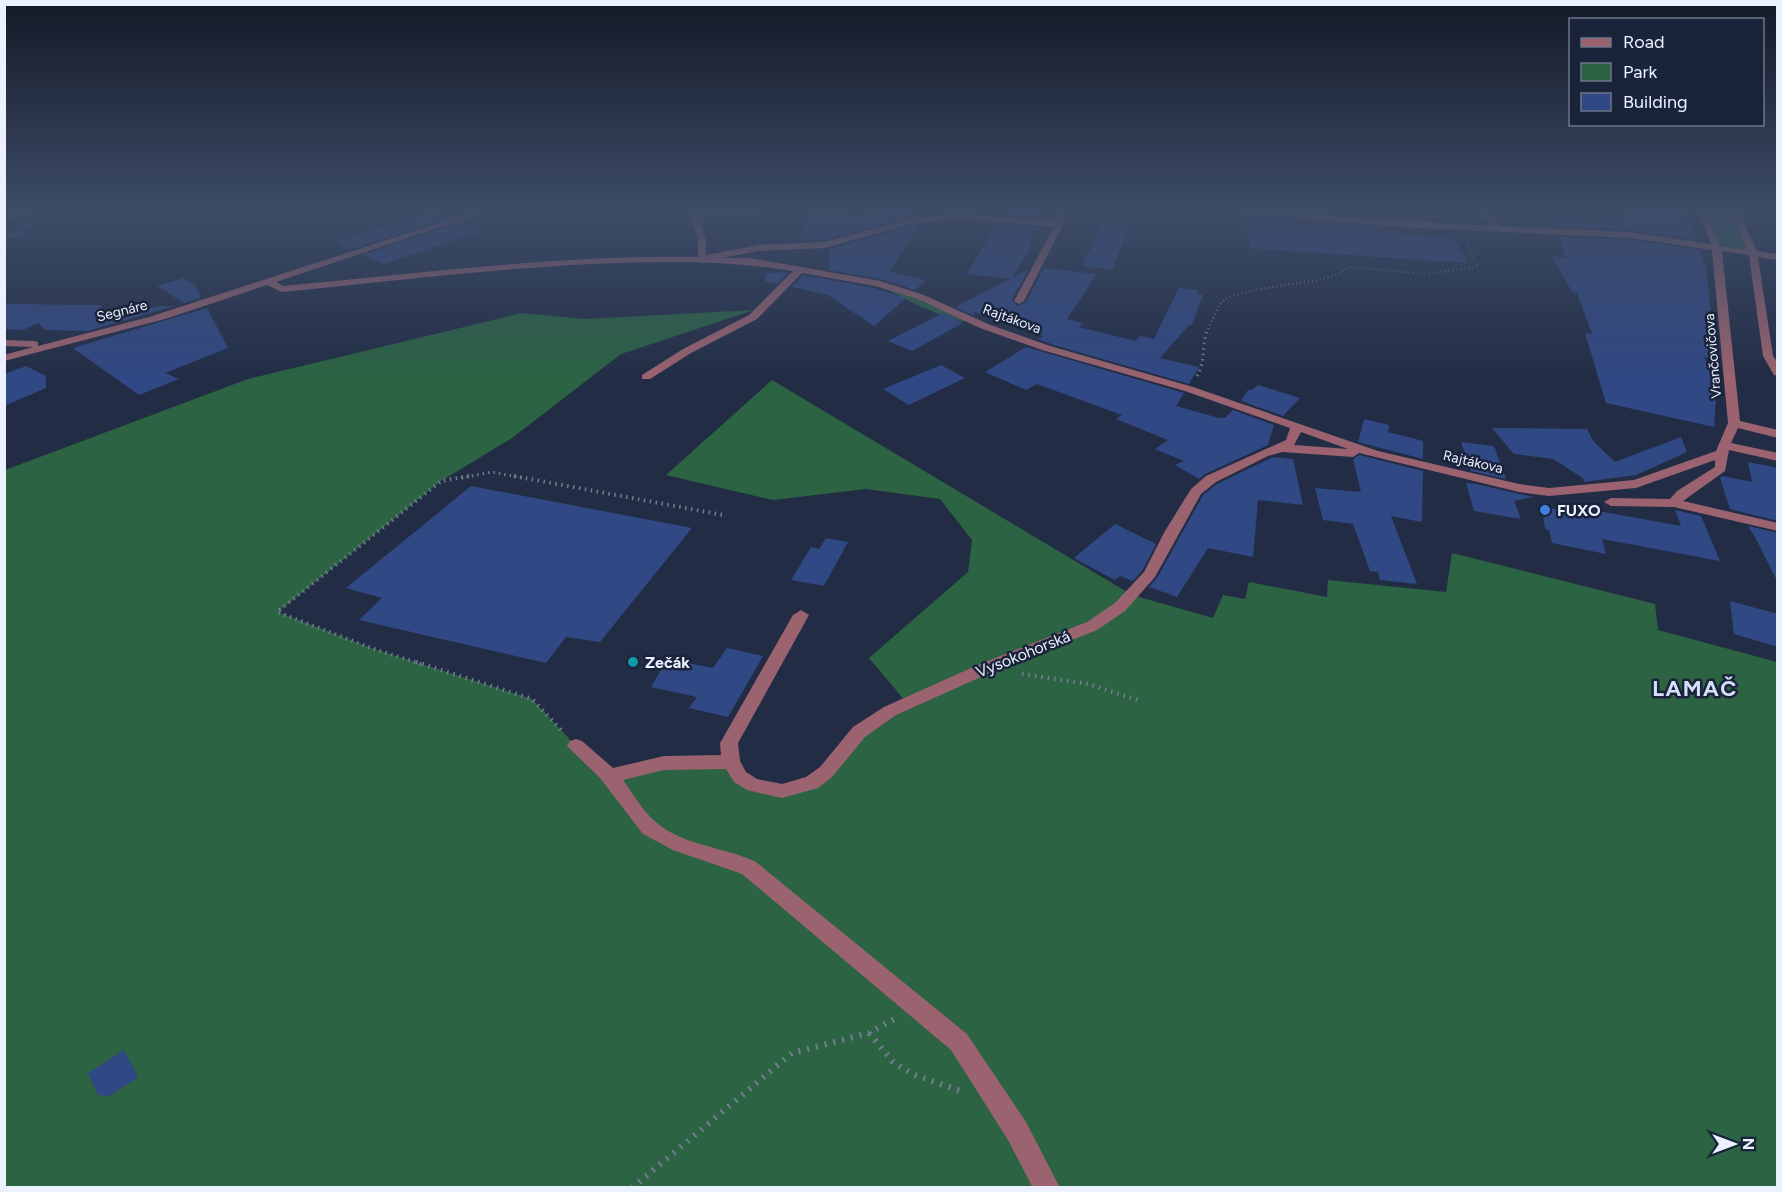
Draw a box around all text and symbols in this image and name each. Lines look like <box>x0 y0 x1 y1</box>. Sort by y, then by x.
legend <box>1569 18 1764 126</box>
text: Road <box>1623 31 1664 53</box>
text: Park <box>1623 61 1658 83</box>
text: Building <box>1623 91 1688 113</box>
street label: Segnáre <box>95 296 150 326</box>
street label: Rajtákova <box>980 301 1044 337</box>
street label: Vrančovičova <box>1701 313 1725 399</box>
street label: Rajtákova <box>1441 447 1505 477</box>
place label: FUXO <box>1557 501 1601 520</box>
marker: FUXO <box>1538 503 1552 517</box>
street label: Vysokohorská <box>973 626 1073 682</box>
place label: Zečák <box>645 653 690 672</box>
marker: Zečák <box>626 655 640 669</box>
district label: LAMAČ <box>1652 675 1738 702</box>
north arrow <box>1704 1114 1764 1174</box>
text: N <box>1739 1138 1758 1150</box>

